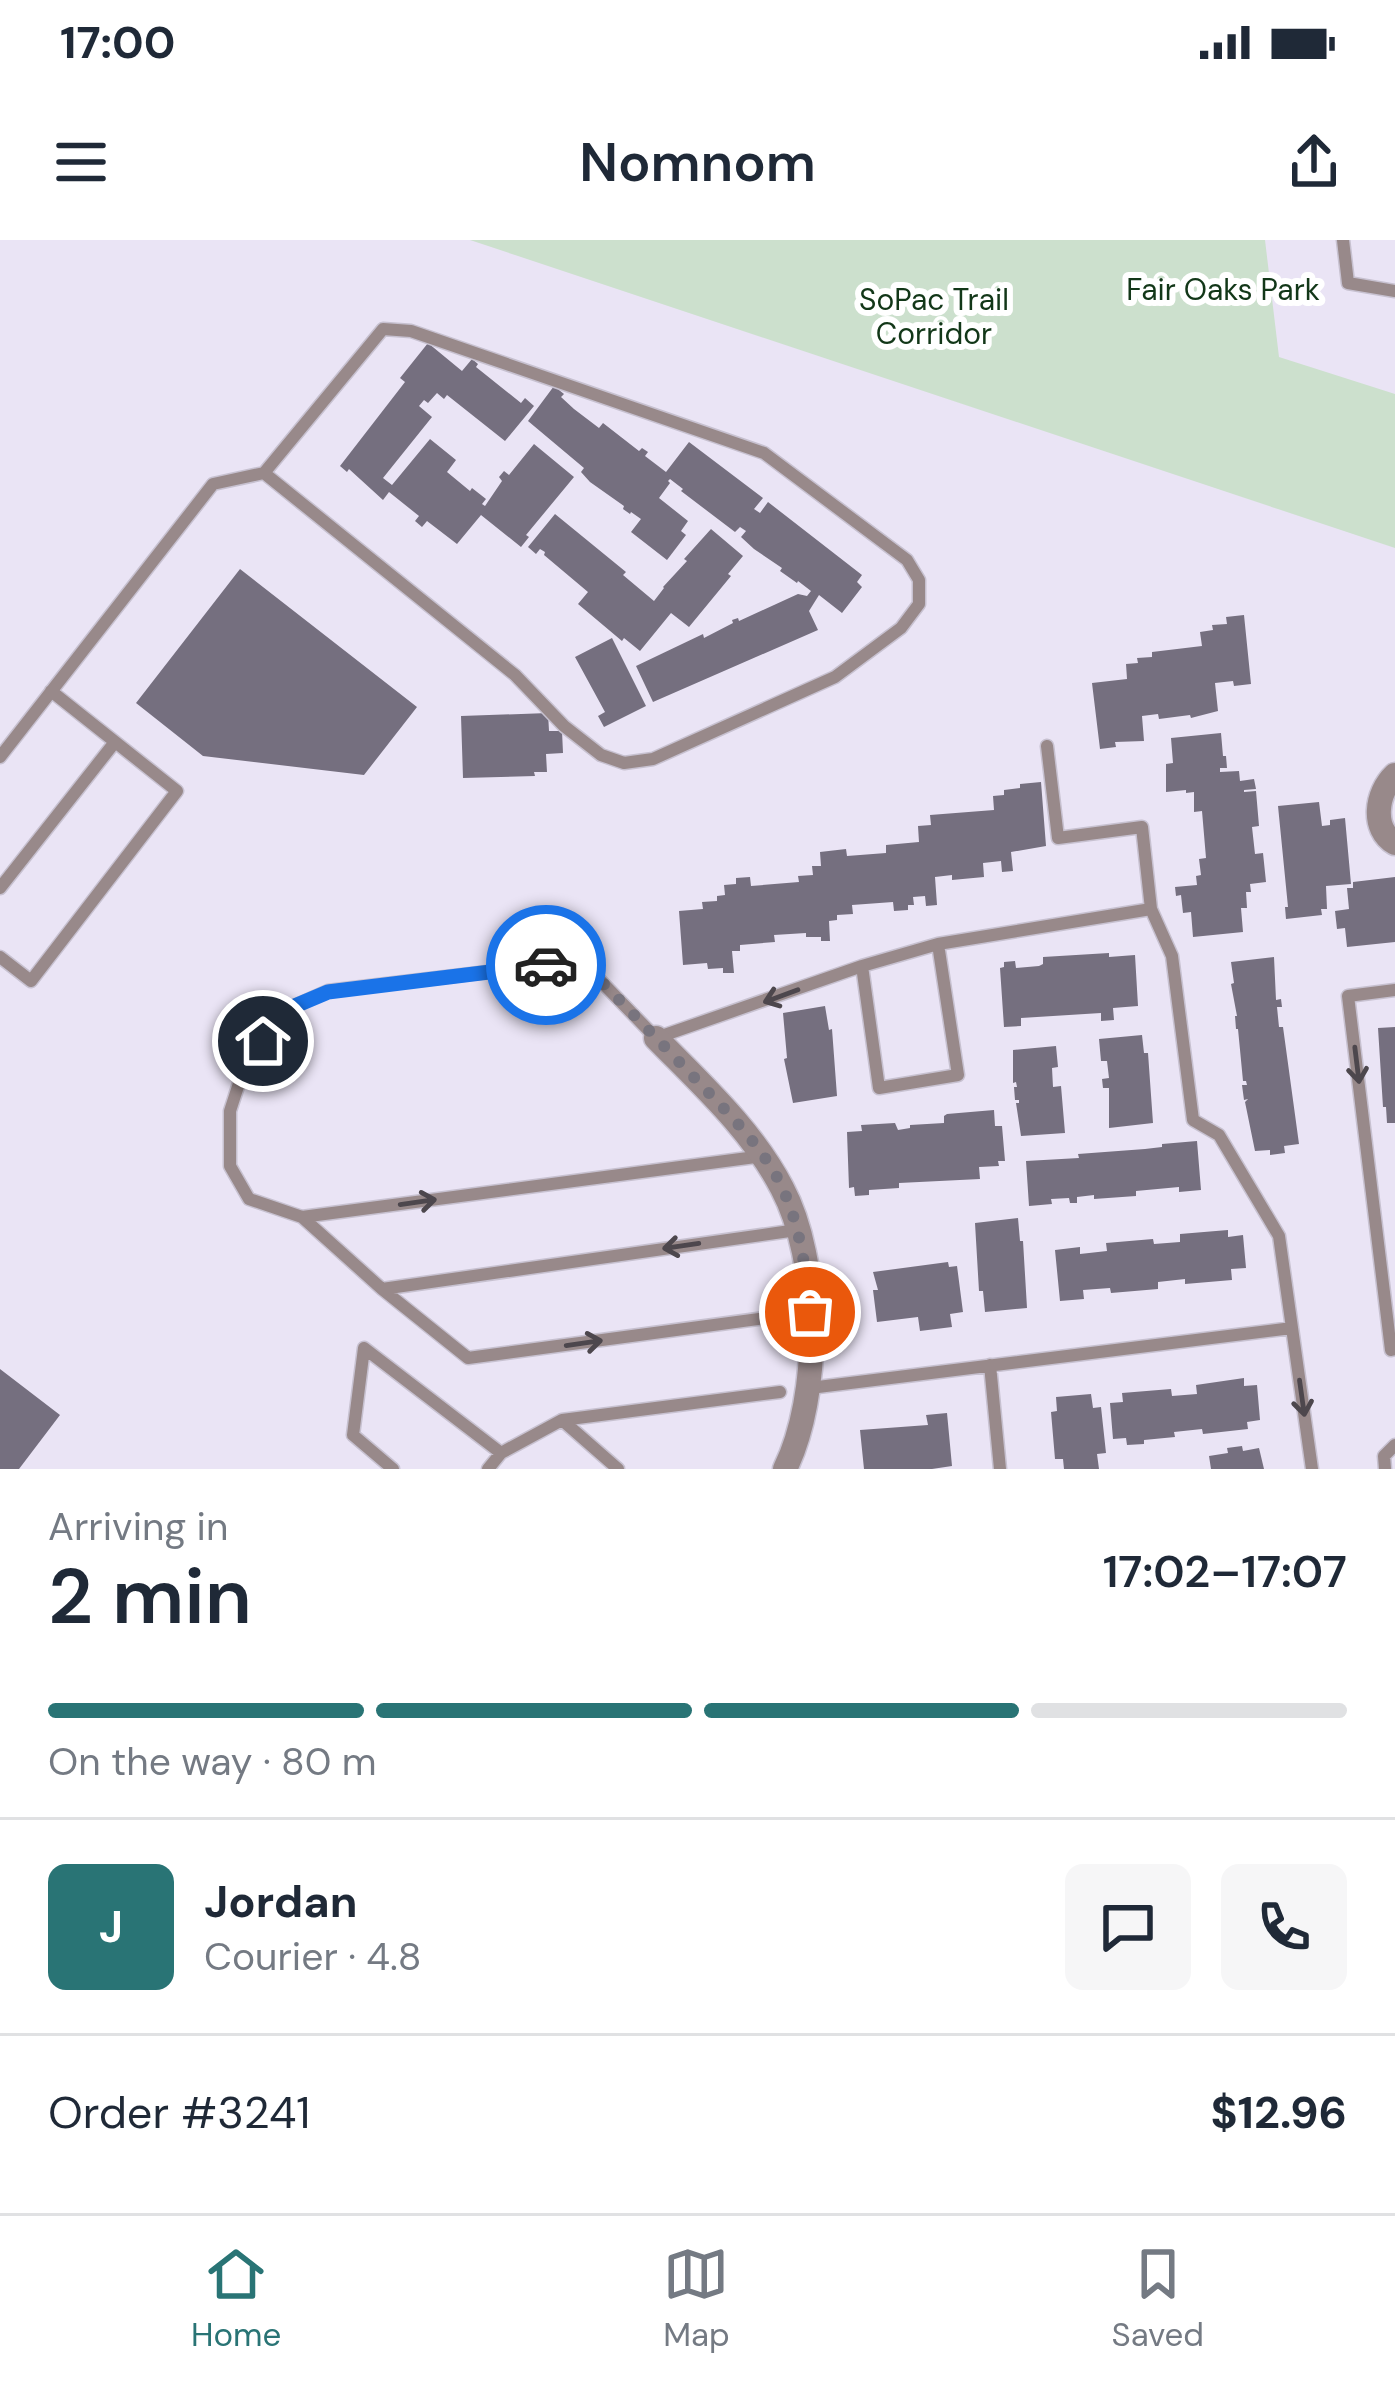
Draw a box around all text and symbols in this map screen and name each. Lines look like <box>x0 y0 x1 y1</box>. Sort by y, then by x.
text: 17:00 <box>60 13 175 72</box>
text: Nomnom <box>579 127 816 198</box>
icon: menu <box>48 129 114 195</box>
icon: share <box>1281 129 1347 195</box>
park label: Fair Oaks Park <box>1126 270 1320 309</box>
park label: SoPac Trail Corridor <box>859 280 1009 353</box>
courier <box>486 905 606 1025</box>
icon: car <box>513 932 579 998</box>
one-way arrow <box>764 986 801 1008</box>
pin <box>212 990 314 1092</box>
icon: home <box>230 1008 296 1074</box>
one-way arrow <box>1346 1045 1368 1084</box>
one-way arrow <box>398 1190 437 1213</box>
one-way arrow <box>662 1236 701 1258</box>
pin <box>759 1261 861 1363</box>
icon: bag <box>777 1279 843 1345</box>
one-way arrow <box>564 1331 603 1353</box>
one-way arrow <box>1291 1378 1314 1417</box>
text: Arriving in <box>48 1501 228 1552</box>
text: 17:02–17:07 <box>1103 1542 1347 1601</box>
text: 2 min <box>48 1546 252 1647</box>
text: On the way · 80 m <box>48 1736 377 1787</box>
button: chat <box>1065 1864 1191 1990</box>
button: phone <box>1221 1864 1347 1990</box>
text: Jordan <box>204 1872 357 1931</box>
text: J <box>99 1897 123 1956</box>
text: Courier · 4.8 <box>204 1931 421 1982</box>
text: Order #3241 <box>48 2083 310 2142</box>
text: $12.96 <box>1210 2083 1347 2142</box>
tab: Home <box>191 2241 281 2356</box>
tab: Map <box>663 2241 730 2356</box>
tab: Saved <box>1112 2241 1204 2356</box>

